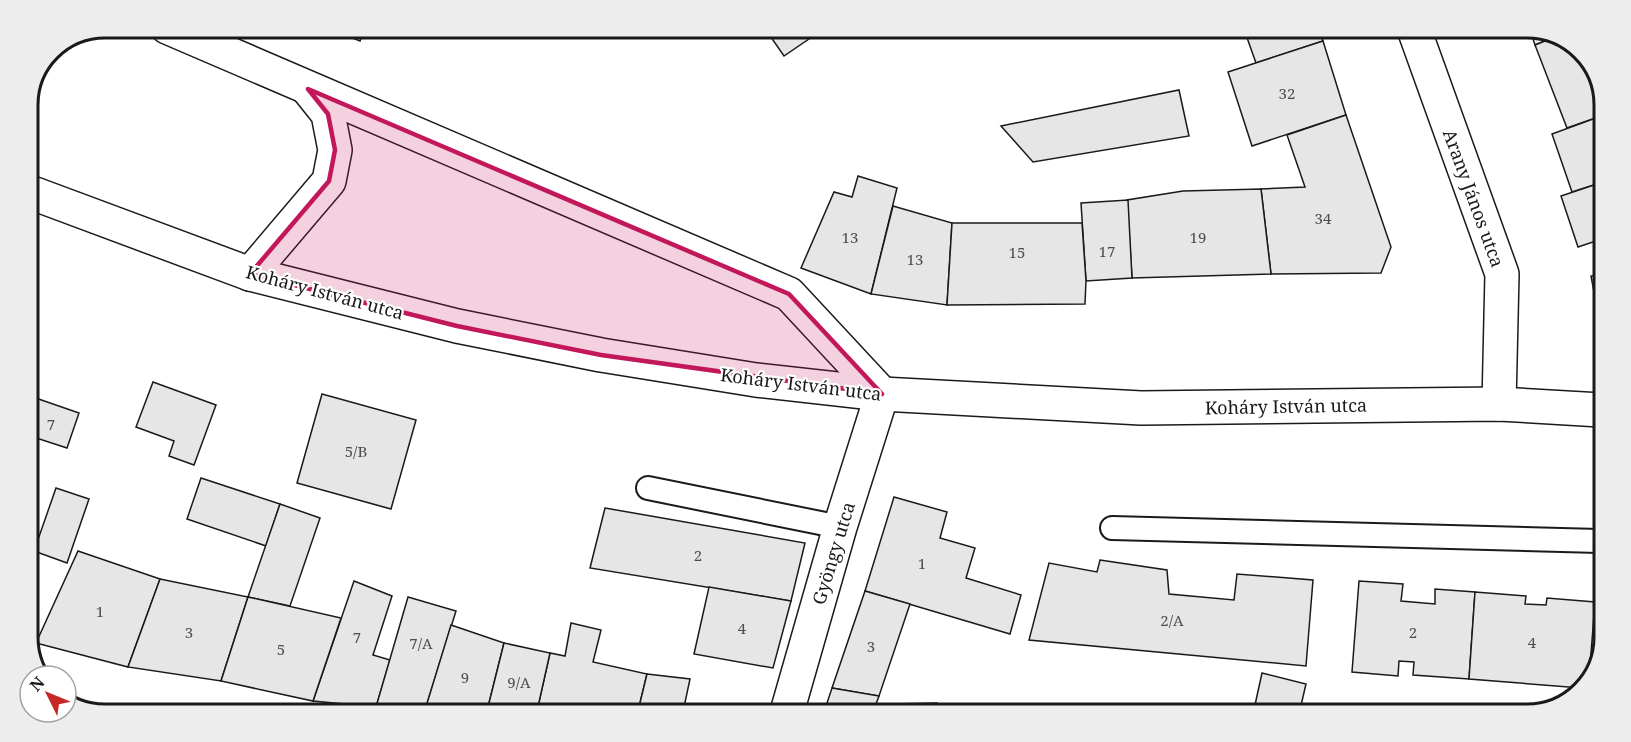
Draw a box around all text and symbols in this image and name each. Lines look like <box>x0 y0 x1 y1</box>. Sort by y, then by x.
house number: 32 <box>1279 83 1295 103</box>
street label: Arany János utca <box>1438 126 1510 270</box>
house number: 34 <box>1315 208 1332 228</box>
house number: 13 <box>842 227 858 247</box>
house number: 19 <box>1190 227 1206 247</box>
house number: 17 <box>1099 241 1115 261</box>
house number: 15 <box>1009 242 1025 262</box>
house number: 13 <box>907 249 923 269</box>
street label: Koháry István utca <box>244 259 406 325</box>
street label: Koháry István utca <box>719 362 883 406</box>
street label: Koháry István utca <box>1205 393 1367 419</box>
house number: 7 <box>47 414 55 434</box>
house number: 5/B <box>345 441 367 461</box>
street label: Gyöngy utca <box>806 499 860 607</box>
house number: 2 <box>694 545 702 565</box>
house number: 1 <box>918 553 926 573</box>
house number: 1 <box>96 601 104 621</box>
house number: 2/A <box>1160 610 1184 630</box>
house number: 4 <box>738 618 747 638</box>
house number: 3 <box>185 622 193 642</box>
house number: 2 <box>1409 622 1417 642</box>
house number: 7 <box>353 627 361 647</box>
house number: 4 <box>1528 632 1537 652</box>
house number: 7/A <box>409 633 433 653</box>
house number: 3 <box>867 636 875 656</box>
house number: 5 <box>277 639 285 659</box>
north arrow <box>18 664 78 724</box>
house number: 9 <box>461 667 469 687</box>
text: N <box>25 671 50 696</box>
house number: 9/A <box>507 672 531 692</box>

